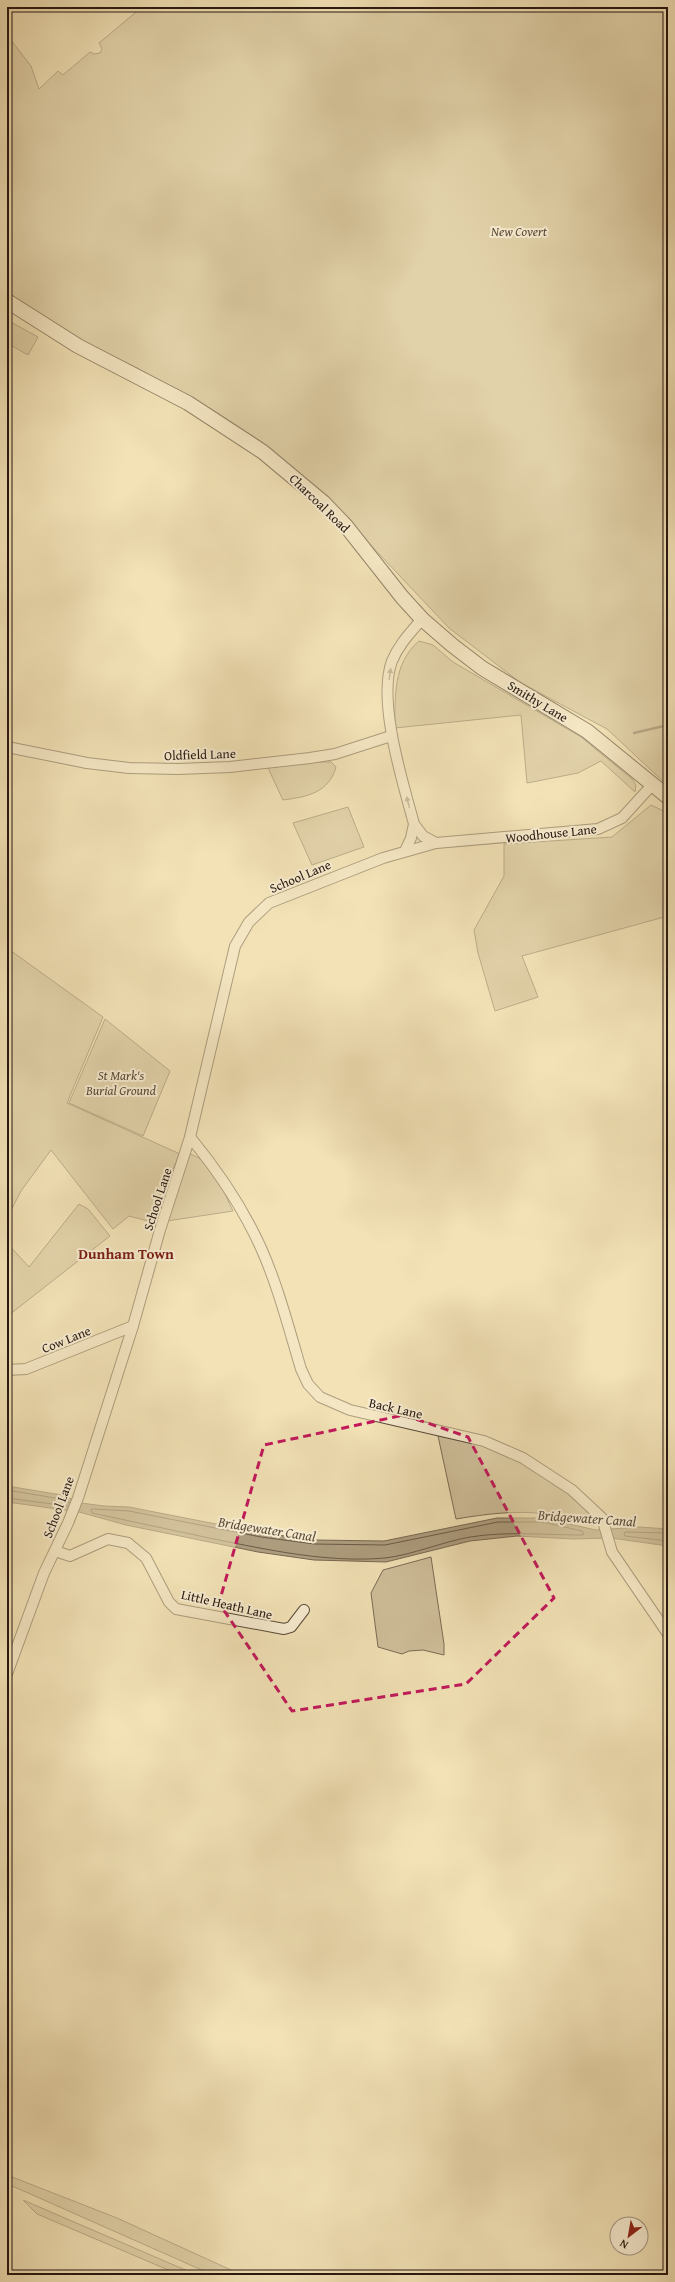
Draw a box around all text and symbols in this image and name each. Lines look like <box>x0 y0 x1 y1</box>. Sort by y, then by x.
park label: New Covert <box>491 222 548 241</box>
street label: Charcoal Road <box>285 469 354 537</box>
one-way arrow <box>387 668 393 680</box>
street label: Smithy Lane <box>504 676 572 727</box>
street label: Oldfield Lane <box>164 744 236 765</box>
one-way arrow <box>405 796 411 808</box>
street label: Woodhouse Lane <box>504 819 598 848</box>
street label: School Lane <box>267 855 334 898</box>
park label: St Mark's Burial Ground <box>85 1066 156 1100</box>
street label: School Lane <box>138 1165 177 1233</box>
district label: Dunham Town <box>78 1243 174 1264</box>
street label: Cow Lane <box>39 1321 94 1358</box>
street label: Back Lane <box>367 1393 425 1424</box>
street label: School Lane <box>38 1473 79 1541</box>
water label: Bridgewater Canal <box>536 1505 637 1531</box>
water label: Bridgewater Canal <box>216 1511 318 1547</box>
street label: Little Heath Lane <box>179 1585 274 1624</box>
north arrow <box>609 2216 649 2256</box>
text: N <box>616 2235 631 2253</box>

